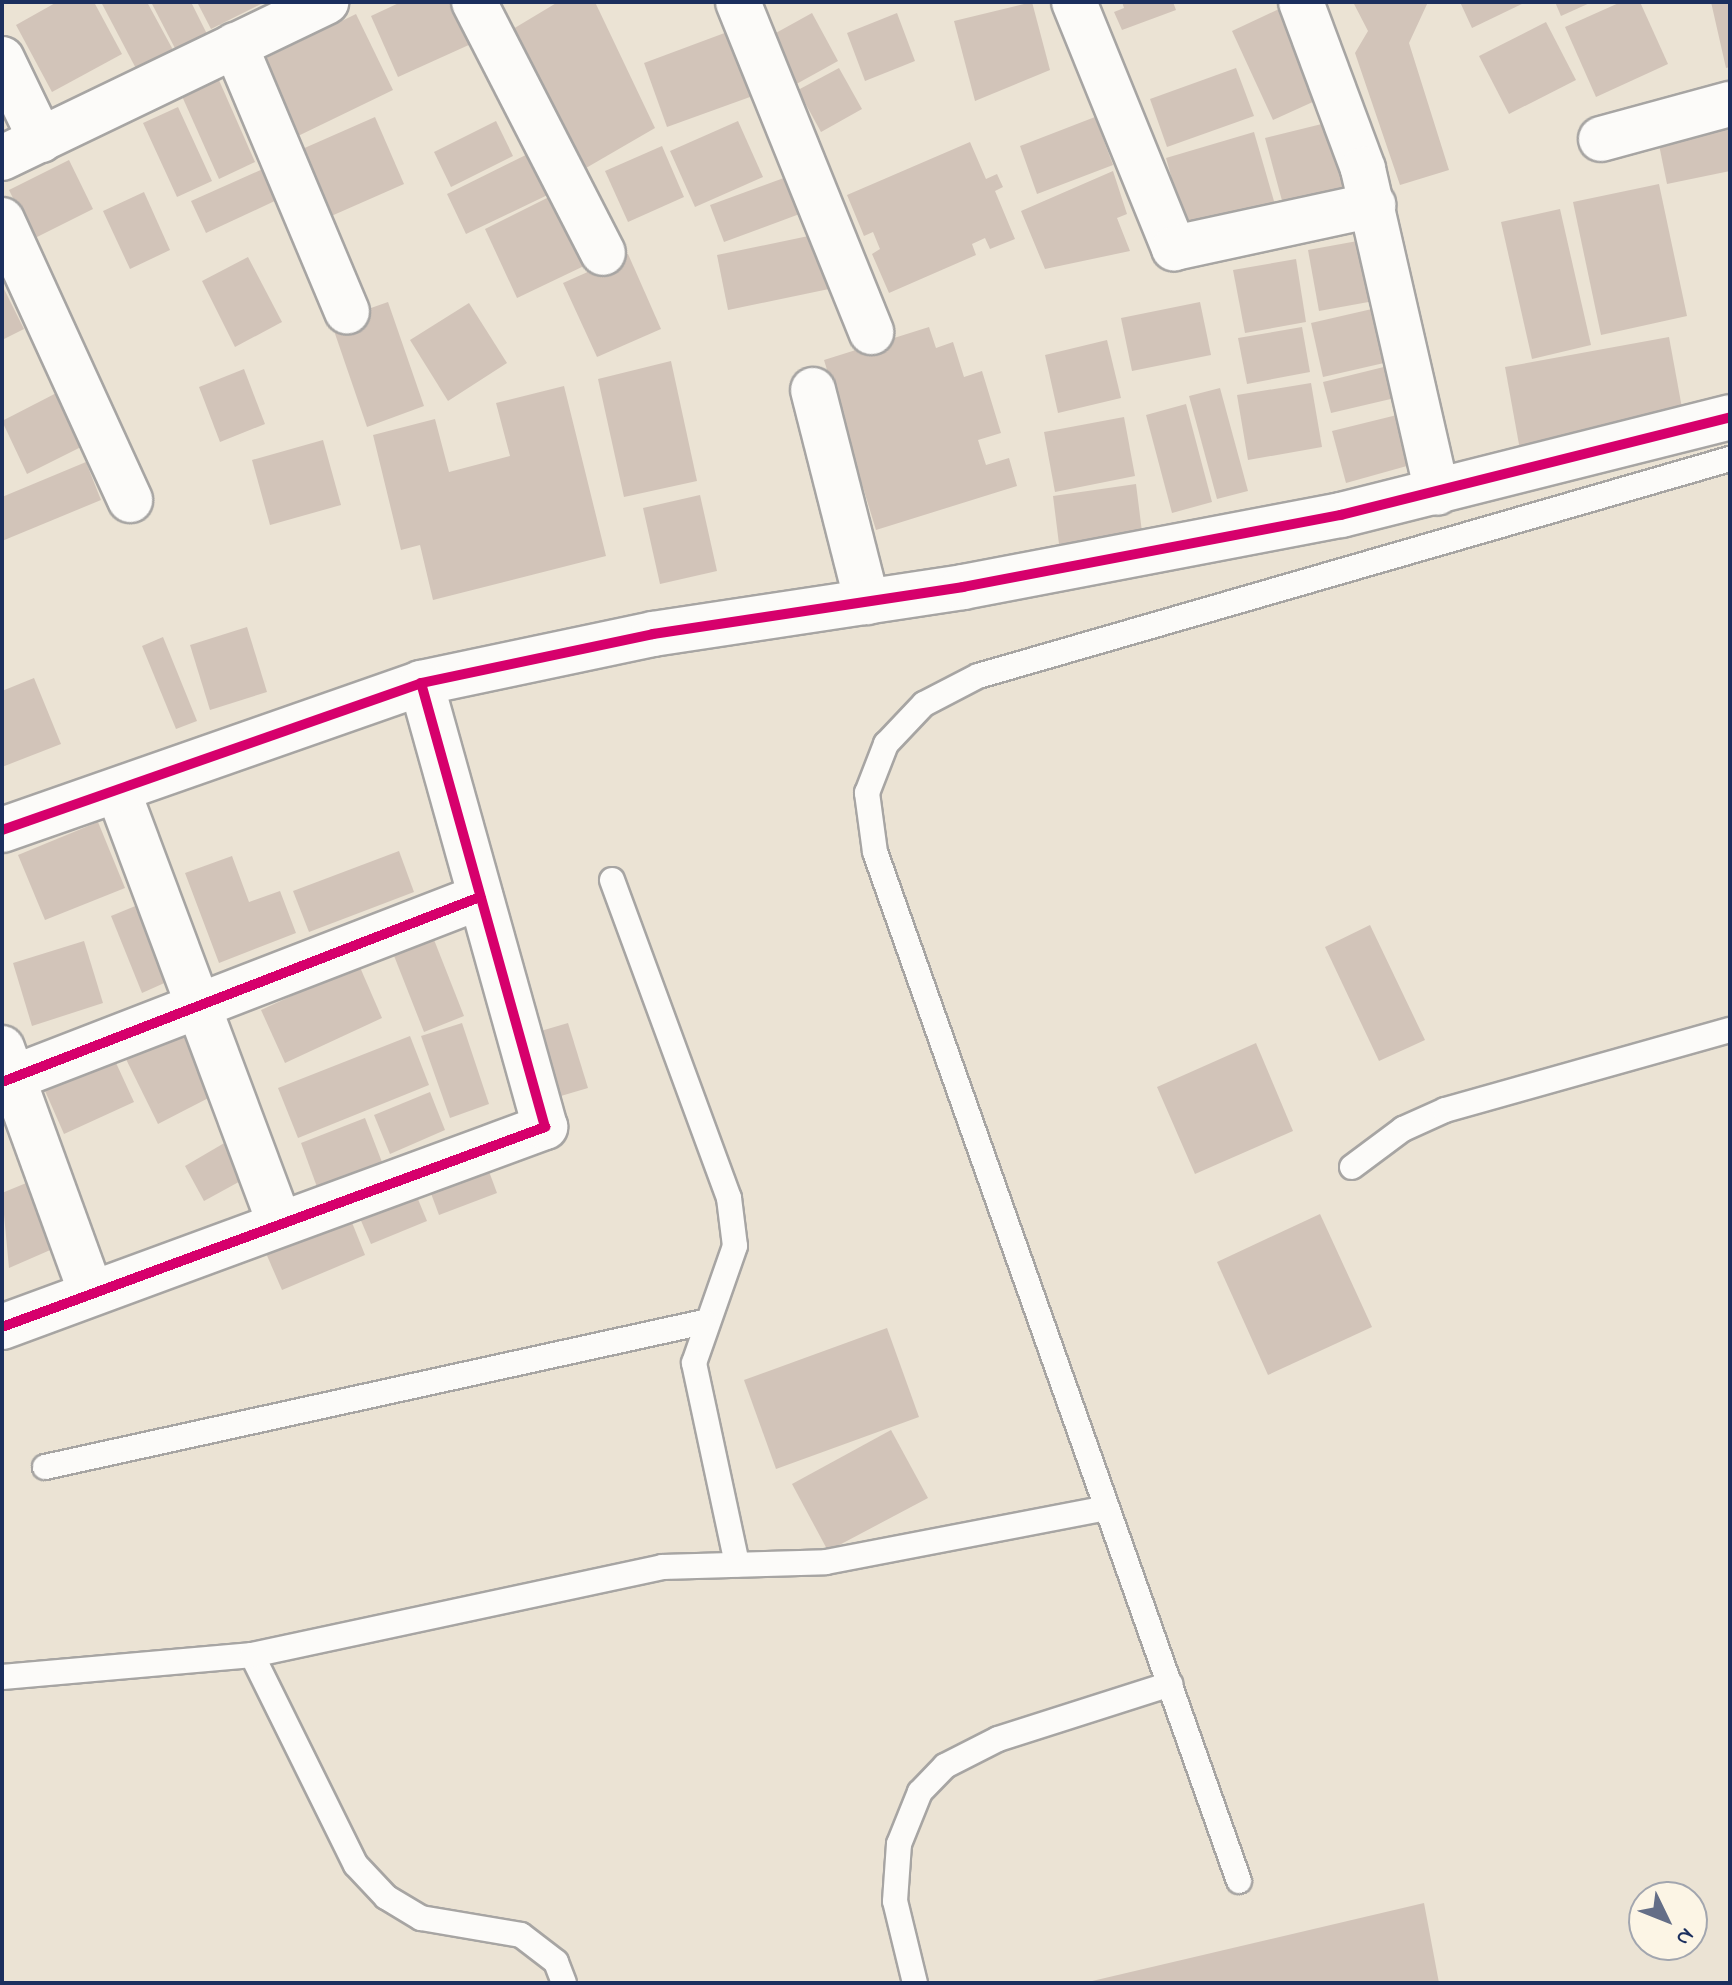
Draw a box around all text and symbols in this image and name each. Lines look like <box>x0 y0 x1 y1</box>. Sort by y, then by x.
north arrow <box>1628 1881 1708 1961</box>
text: N <box>1667 1920 1701 1952</box>

